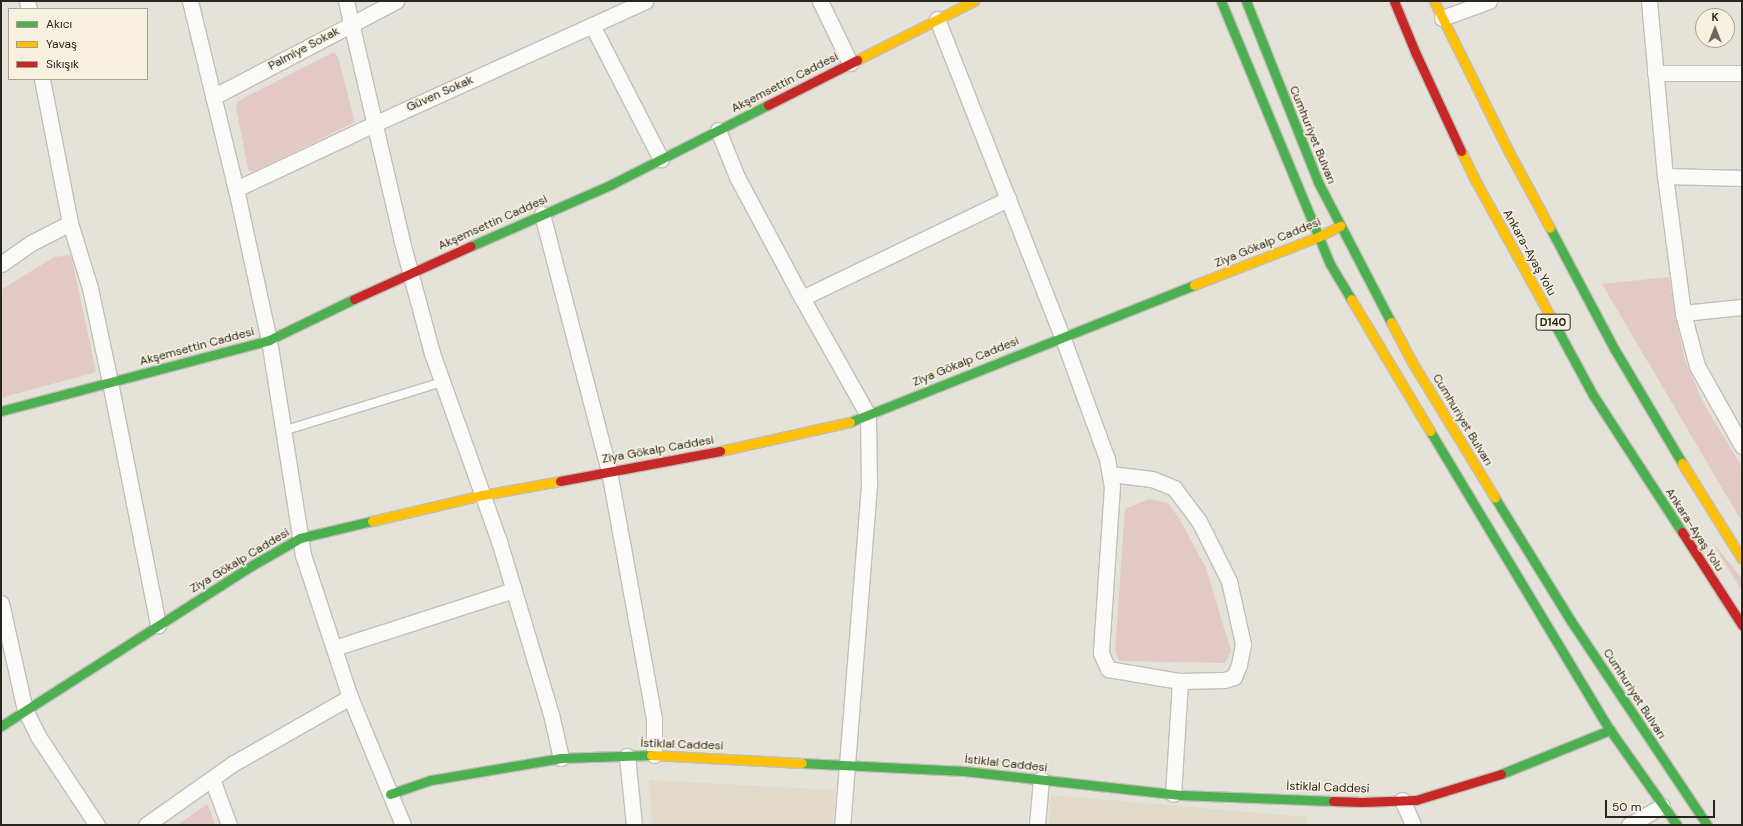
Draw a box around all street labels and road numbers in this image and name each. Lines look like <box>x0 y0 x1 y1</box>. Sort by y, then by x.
street label: Palmiye Sokak <box>266 24 342 74</box>
street label: Akşemsettin Caddesi <box>729 50 841 116</box>
street label: Güven Sokak <box>404 73 476 115</box>
street label: Cumhuriyet Bulvarı <box>1286 84 1338 186</box>
street label: Akşemsettin Caddesi <box>436 192 550 254</box>
street label: Ankara-Ayaş Yolu <box>1499 207 1559 299</box>
street label: Ziya Gökalp Caddesi <box>1213 215 1323 271</box>
road number: D140 <box>1535 313 1571 331</box>
street label: Akşemsettin Caddesi <box>138 325 256 369</box>
street label: Ziya Gökalp Caddesi <box>911 334 1021 390</box>
street label: Cumhuriyet Bulvarı <box>1429 372 1495 468</box>
street label: Ziya Gökalp Caddesi <box>601 433 715 467</box>
street label: Ankara-Ayaş Yolu <box>1662 486 1726 574</box>
street label: Ziya Gökalp Caddesi <box>188 526 292 596</box>
street label: Cumhuriyet Bulvarı <box>1600 646 1668 742</box>
street label: İstiklal Caddesi <box>640 736 724 754</box>
street label: İstiklal Caddesi <box>964 752 1048 776</box>
street label: İstiklal Caddesi <box>1286 779 1370 797</box>

